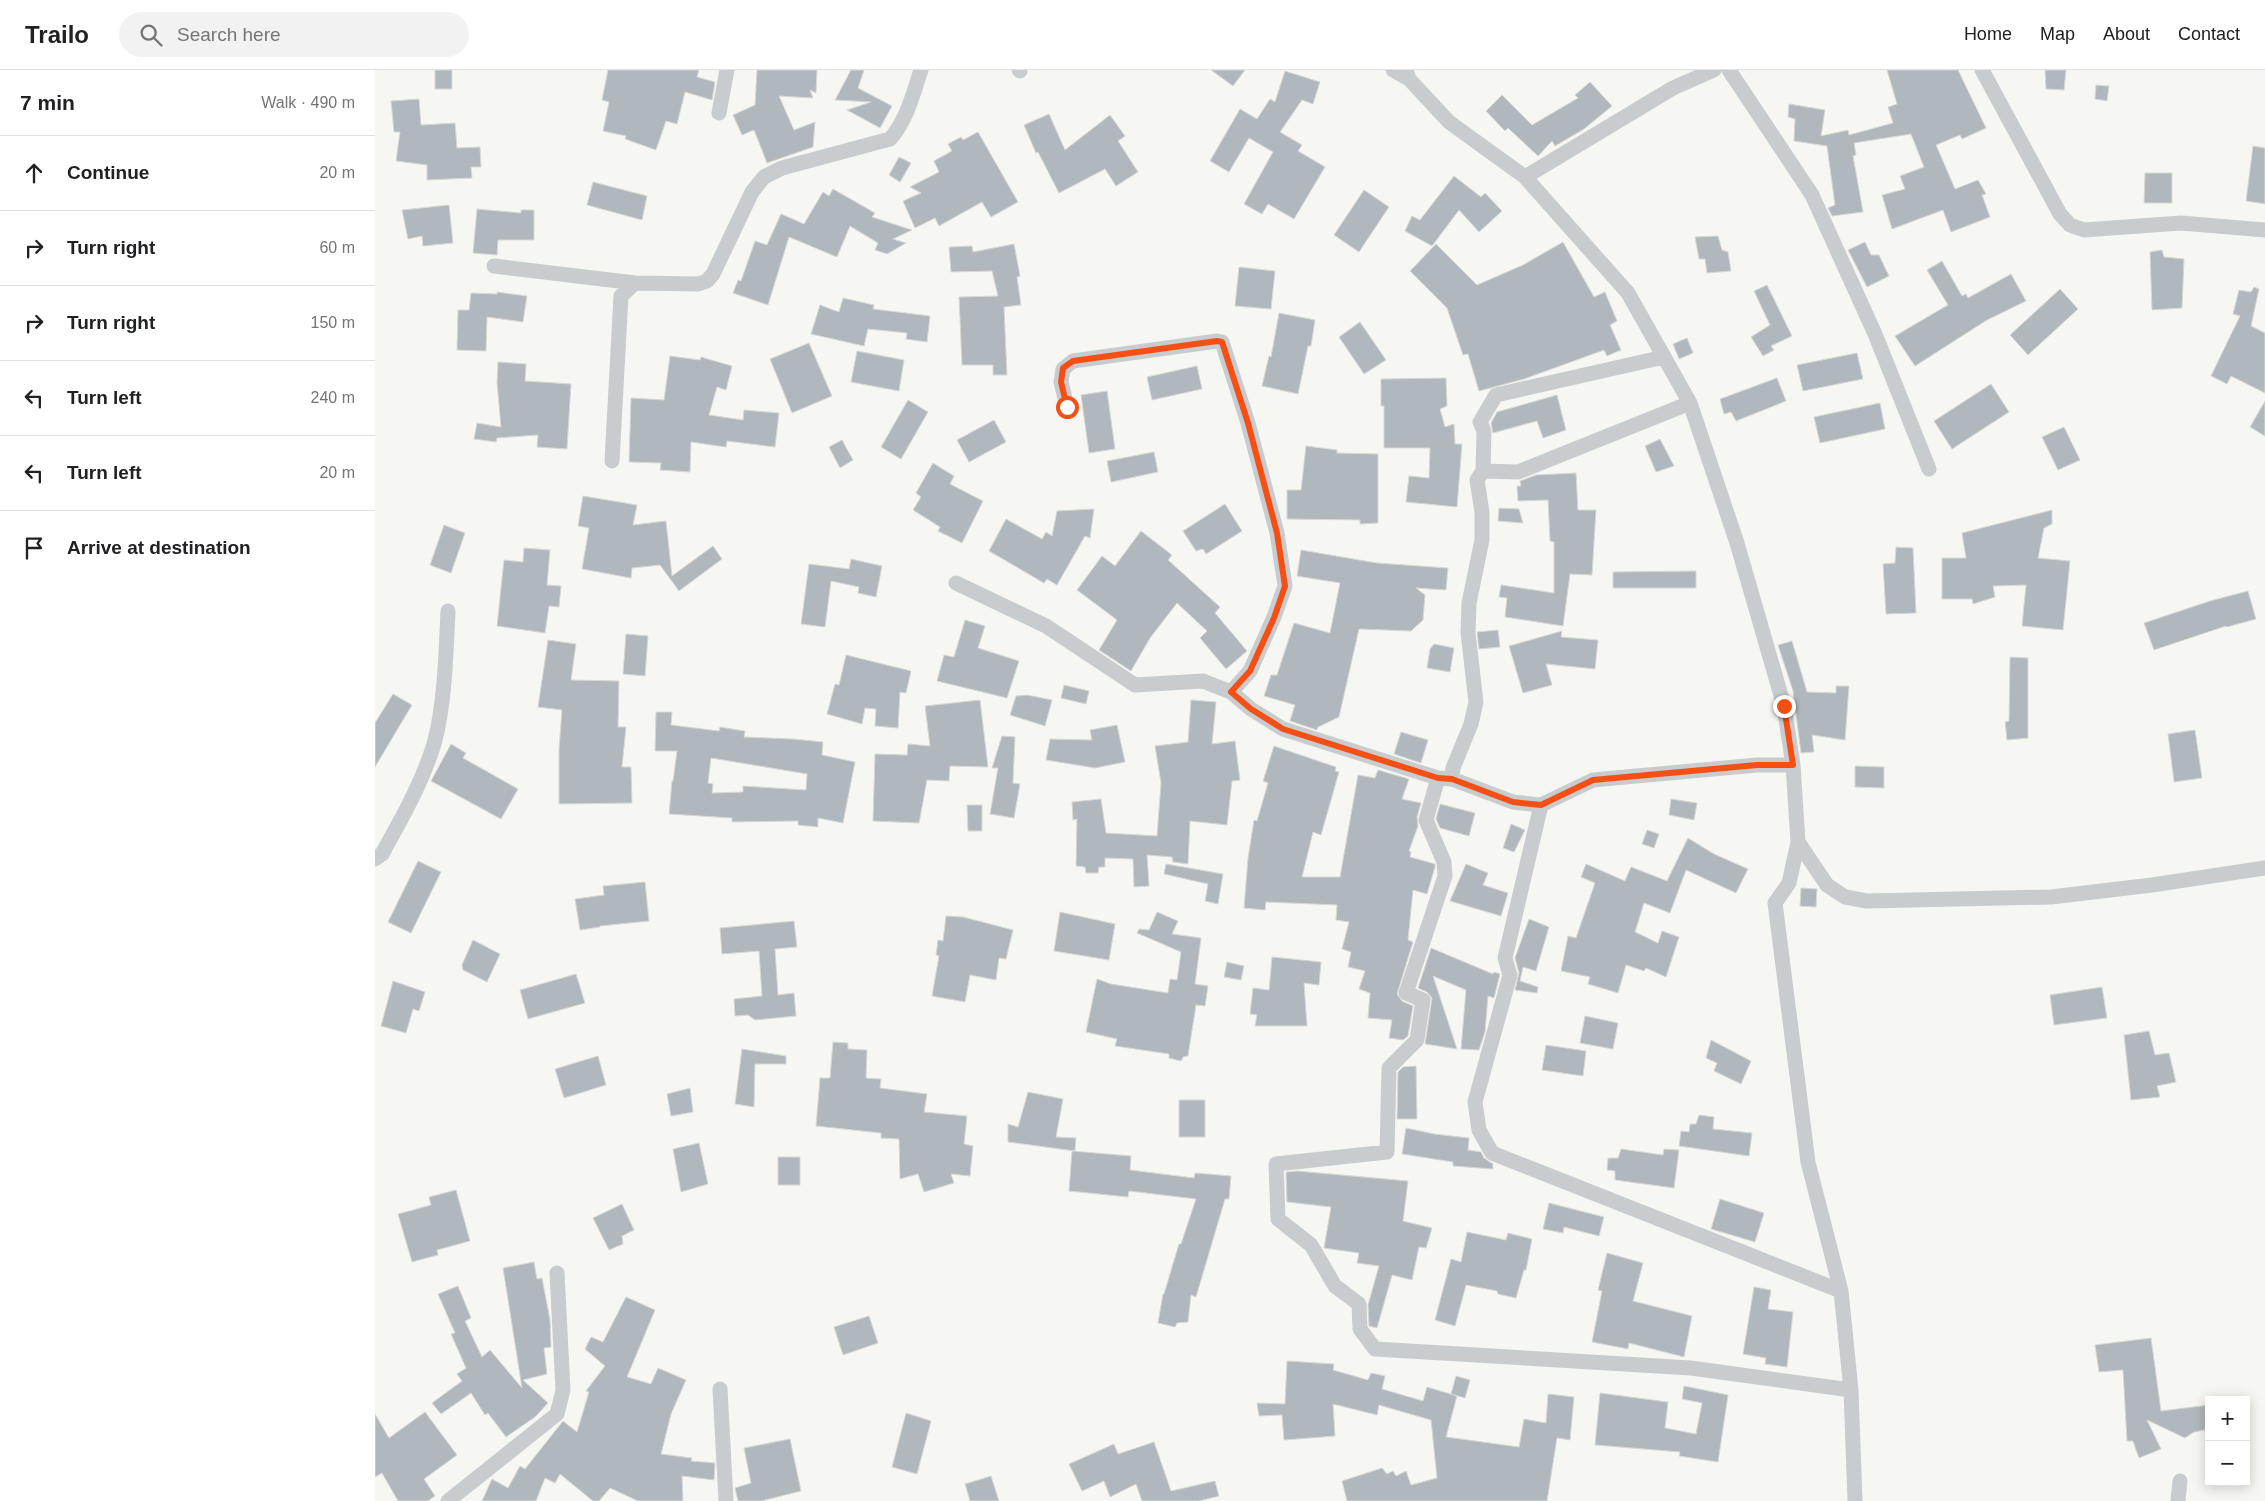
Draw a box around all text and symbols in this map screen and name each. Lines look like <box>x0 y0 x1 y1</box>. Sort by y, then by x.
search box <box>119 12 469 57</box>
text: Trailo <box>25 21 89 48</box>
icon: search <box>137 21 165 49</box>
text: Search here <box>177 24 281 45</box>
text: Home <box>1964 24 2012 44</box>
text: Map <box>2040 24 2075 44</box>
text: About <box>2103 24 2150 44</box>
text: Contact <box>2178 24 2240 44</box>
text: 7 min <box>20 91 75 114</box>
text: Walk · 490 m <box>261 94 355 111</box>
icon: ahead <box>20 159 48 187</box>
text: Continue <box>67 162 149 183</box>
text: 20 m <box>319 164 355 181</box>
icon: right <box>20 234 48 262</box>
text: Turn right <box>67 237 155 258</box>
text: 60 m <box>319 239 355 256</box>
icon: right <box>20 309 48 337</box>
text: Turn right <box>67 312 155 333</box>
text: 150 m <box>311 314 355 331</box>
icon: left <box>20 384 48 412</box>
text: Turn left <box>67 387 142 408</box>
text: 240 m <box>311 389 355 406</box>
route start <box>1056 396 1079 419</box>
icon: left <box>20 459 48 487</box>
text: Turn left <box>67 462 142 483</box>
text: 20 m <box>319 464 355 481</box>
icon: arrive <box>20 534 48 562</box>
text: Arrive at destination <box>67 537 251 558</box>
route end <box>1773 695 1796 718</box>
map controls <box>2205 1396 2250 1486</box>
button: + <box>2205 1396 2250 1441</box>
button: − <box>2205 1441 2250 1486</box>

